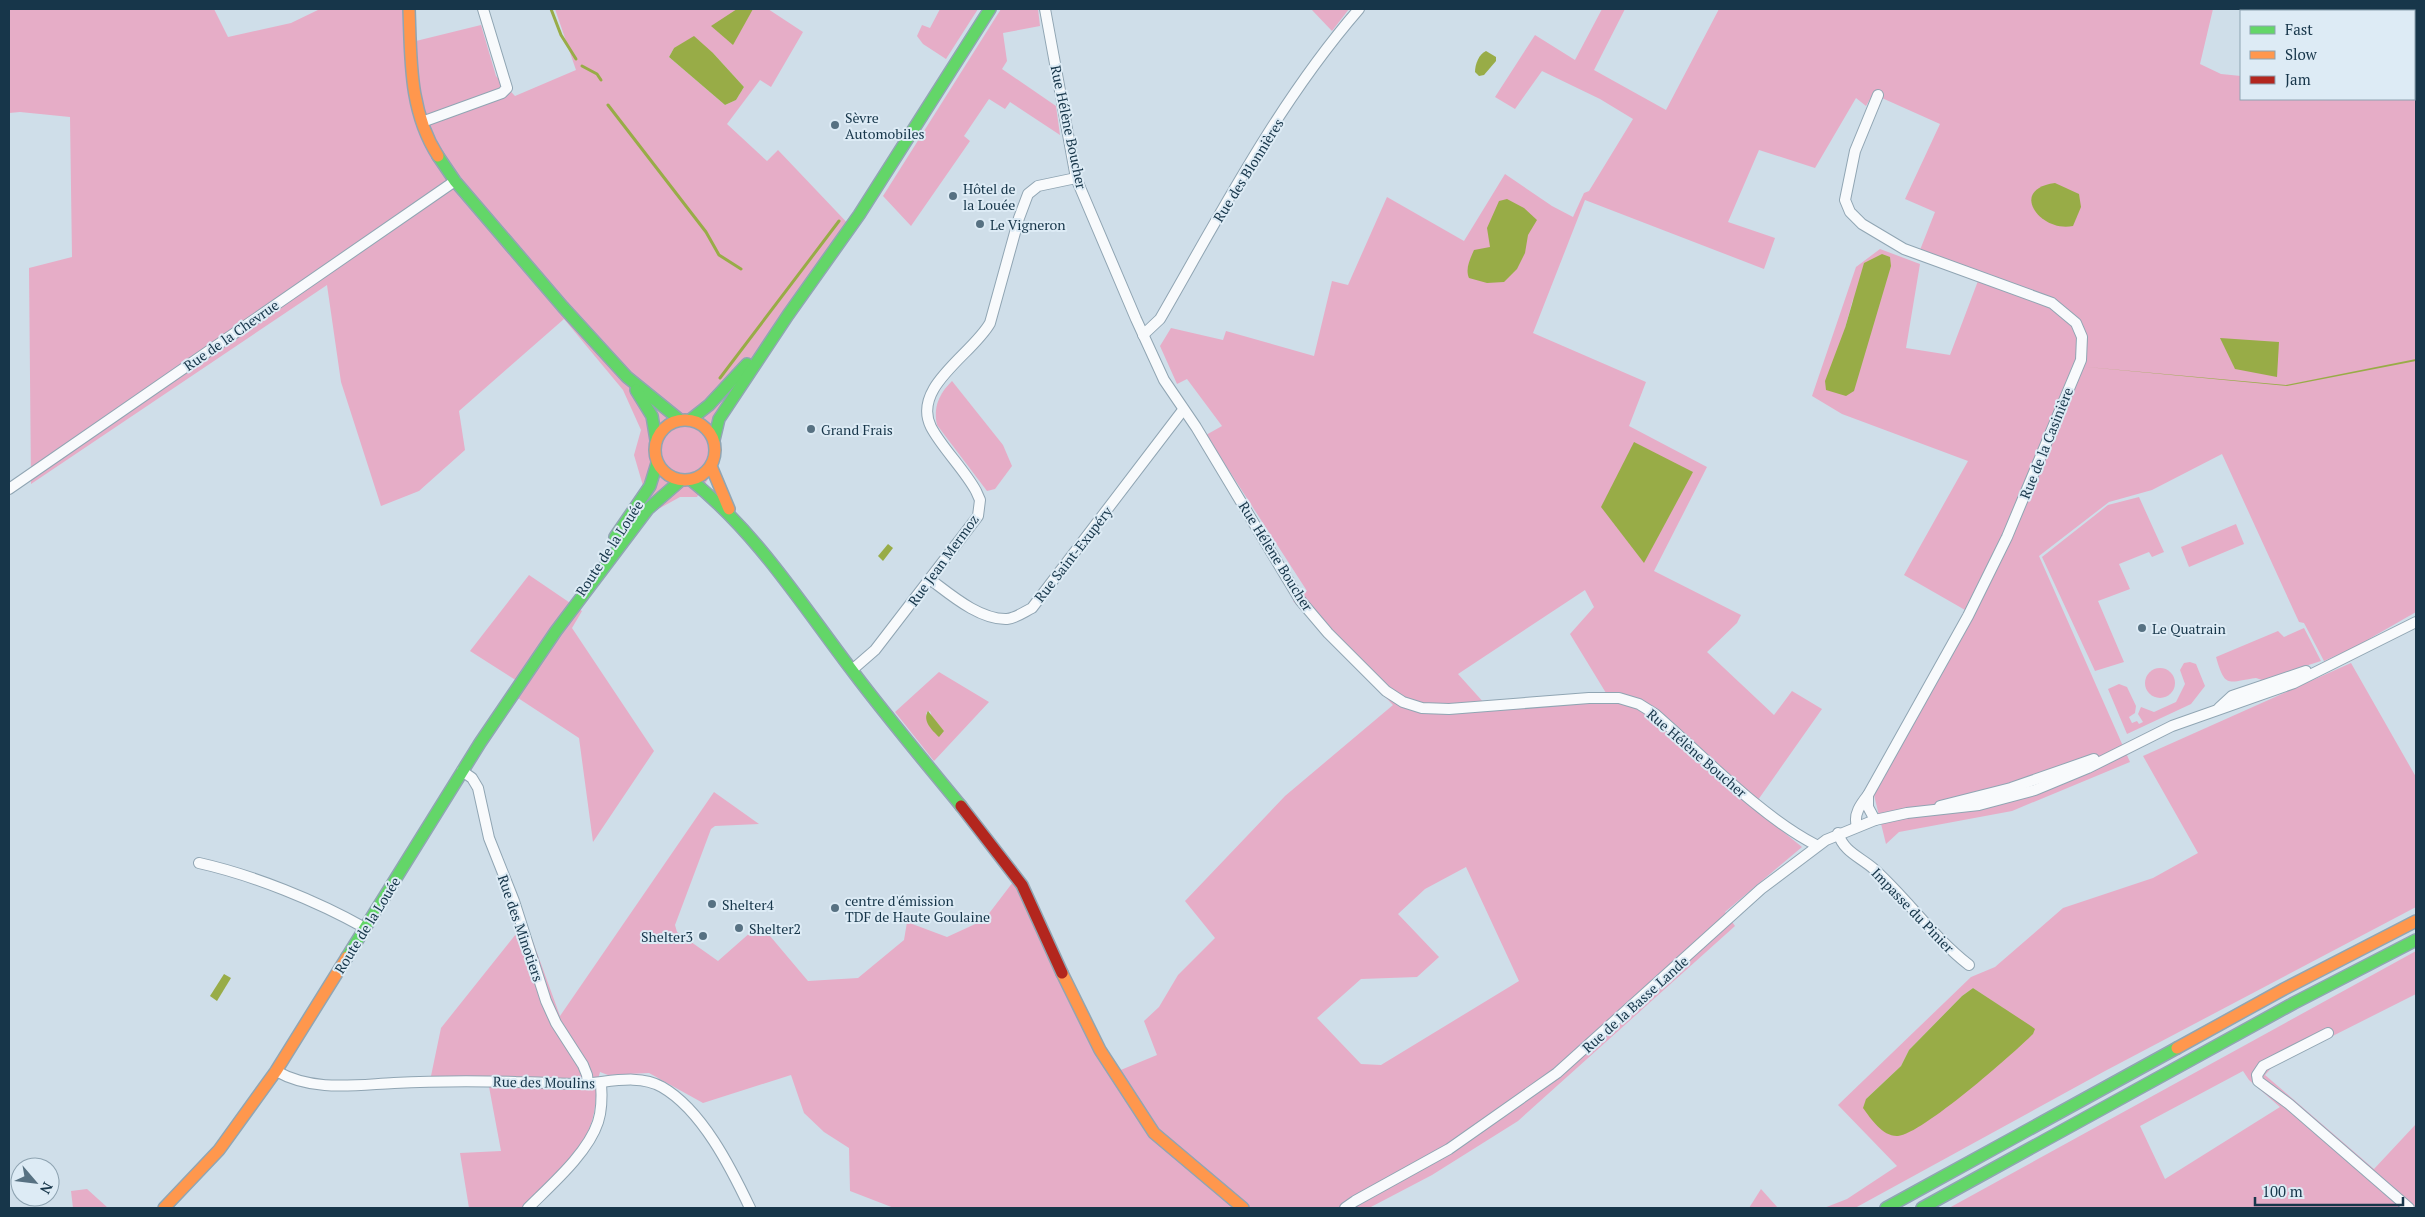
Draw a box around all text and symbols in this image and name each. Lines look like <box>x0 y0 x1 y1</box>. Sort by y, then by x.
legend <box>2240 10 2415 100</box>
text: Fast <box>2285 19 2313 39</box>
text: Slow <box>2285 44 2318 64</box>
street label: Rue Hélène Boucher <box>1047 63 1092 191</box>
text: Jam <box>2285 69 2311 89</box>
place label: Sèvre Automobiles <box>845 108 925 143</box>
street label: Rue des Blonnières <box>1209 115 1287 225</box>
marker: Sèvre Automobiles <box>829 119 841 131</box>
place label: Hôtel de la Louée <box>963 179 1015 214</box>
marker: Hôtel de la Louée <box>947 190 959 202</box>
place label: Le Vigneron <box>990 215 1066 234</box>
marker: Le Vigneron <box>974 218 986 230</box>
street label: Rue de la Chevrue <box>180 295 282 375</box>
street label: Rue de la Casinière <box>2015 384 2077 502</box>
place label: Grand Frais <box>821 420 893 439</box>
marker: Grand Frais <box>805 423 817 435</box>
street label: Route de la Louée <box>571 496 647 600</box>
street label: Rue Hélène Boucher <box>1235 497 1318 615</box>
street label: Rue Saint-Exupéry <box>1030 502 1117 606</box>
street label: Rue Jean Mermoz <box>903 510 983 610</box>
place label: Le Quatrain <box>2152 619 2226 638</box>
marker: Le Quatrain <box>2136 622 2148 634</box>
street label: Rue Hélène Boucher <box>1643 704 1751 802</box>
street label: Impasse du Pinier <box>1868 863 1959 957</box>
street label: Rue des Minotiers <box>494 872 548 984</box>
street label: Route de la Louée <box>330 873 404 977</box>
place label: centre d'émission TDF de Haute Goulaine <box>845 891 990 926</box>
place label: Shelter4 <box>722 895 775 914</box>
marker: Shelter4 <box>706 898 718 910</box>
marker: centre d'émission TDF de Haute Goulaine <box>829 902 841 914</box>
place label: Shelter2 <box>749 919 801 938</box>
marker: Shelter2 <box>733 922 745 934</box>
place label: Shelter3 <box>641 927 693 946</box>
marker: Shelter3 <box>697 930 709 942</box>
street label: Rue de la Basse Lande <box>1578 951 1692 1057</box>
street label: Rue des Moulins <box>493 1072 595 1092</box>
north arrow <box>10 1157 60 1207</box>
scale bar <box>2255 1174 2402 1206</box>
text: N <box>36 1179 58 1198</box>
text: 100 m <box>2262 1181 2303 1201</box>

